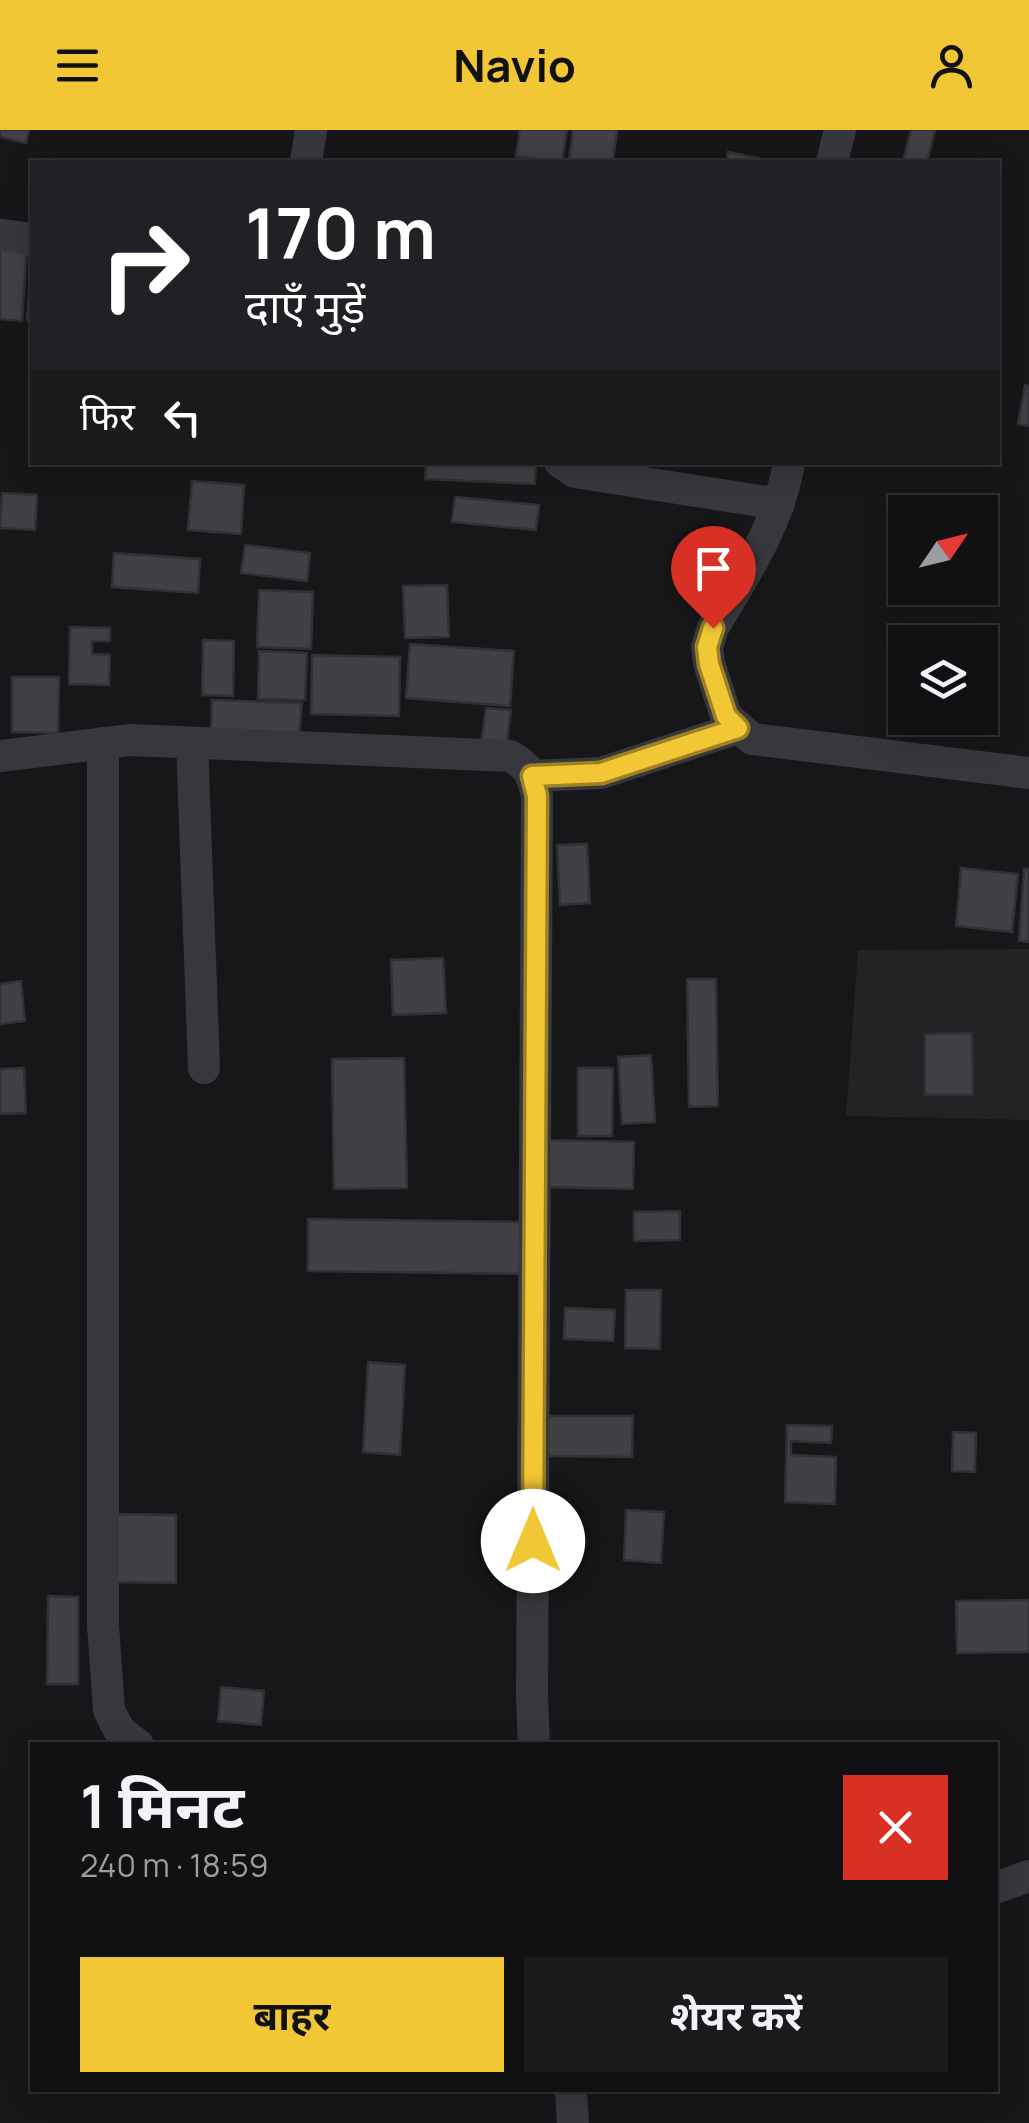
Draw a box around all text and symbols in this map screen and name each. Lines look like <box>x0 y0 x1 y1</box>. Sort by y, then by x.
text: Navio <box>453 34 576 96</box>
icon: menu <box>50 38 105 93</box>
icon: person <box>924 38 979 93</box>
text: 170 m <box>245 184 436 280</box>
icon: right <box>80 200 210 330</box>
text: दाएँ मुड़ें <box>245 275 365 337</box>
text: फिर <box>80 389 135 441</box>
icon: left <box>155 390 210 445</box>
north arrow <box>888 495 998 605</box>
map controls <box>888 495 998 735</box>
pin <box>671 526 756 629</box>
icon: arrive <box>686 541 741 596</box>
button: layers <box>888 625 998 735</box>
position arrow <box>481 1489 585 1593</box>
text: 1 मिनट <box>80 1764 244 1846</box>
button: close <box>843 1775 948 1880</box>
text: 240 m · 18:59 <box>80 1843 269 1887</box>
button: बाहर <box>80 1957 504 2072</box>
button: शेयर करें <box>524 1957 948 2072</box>

